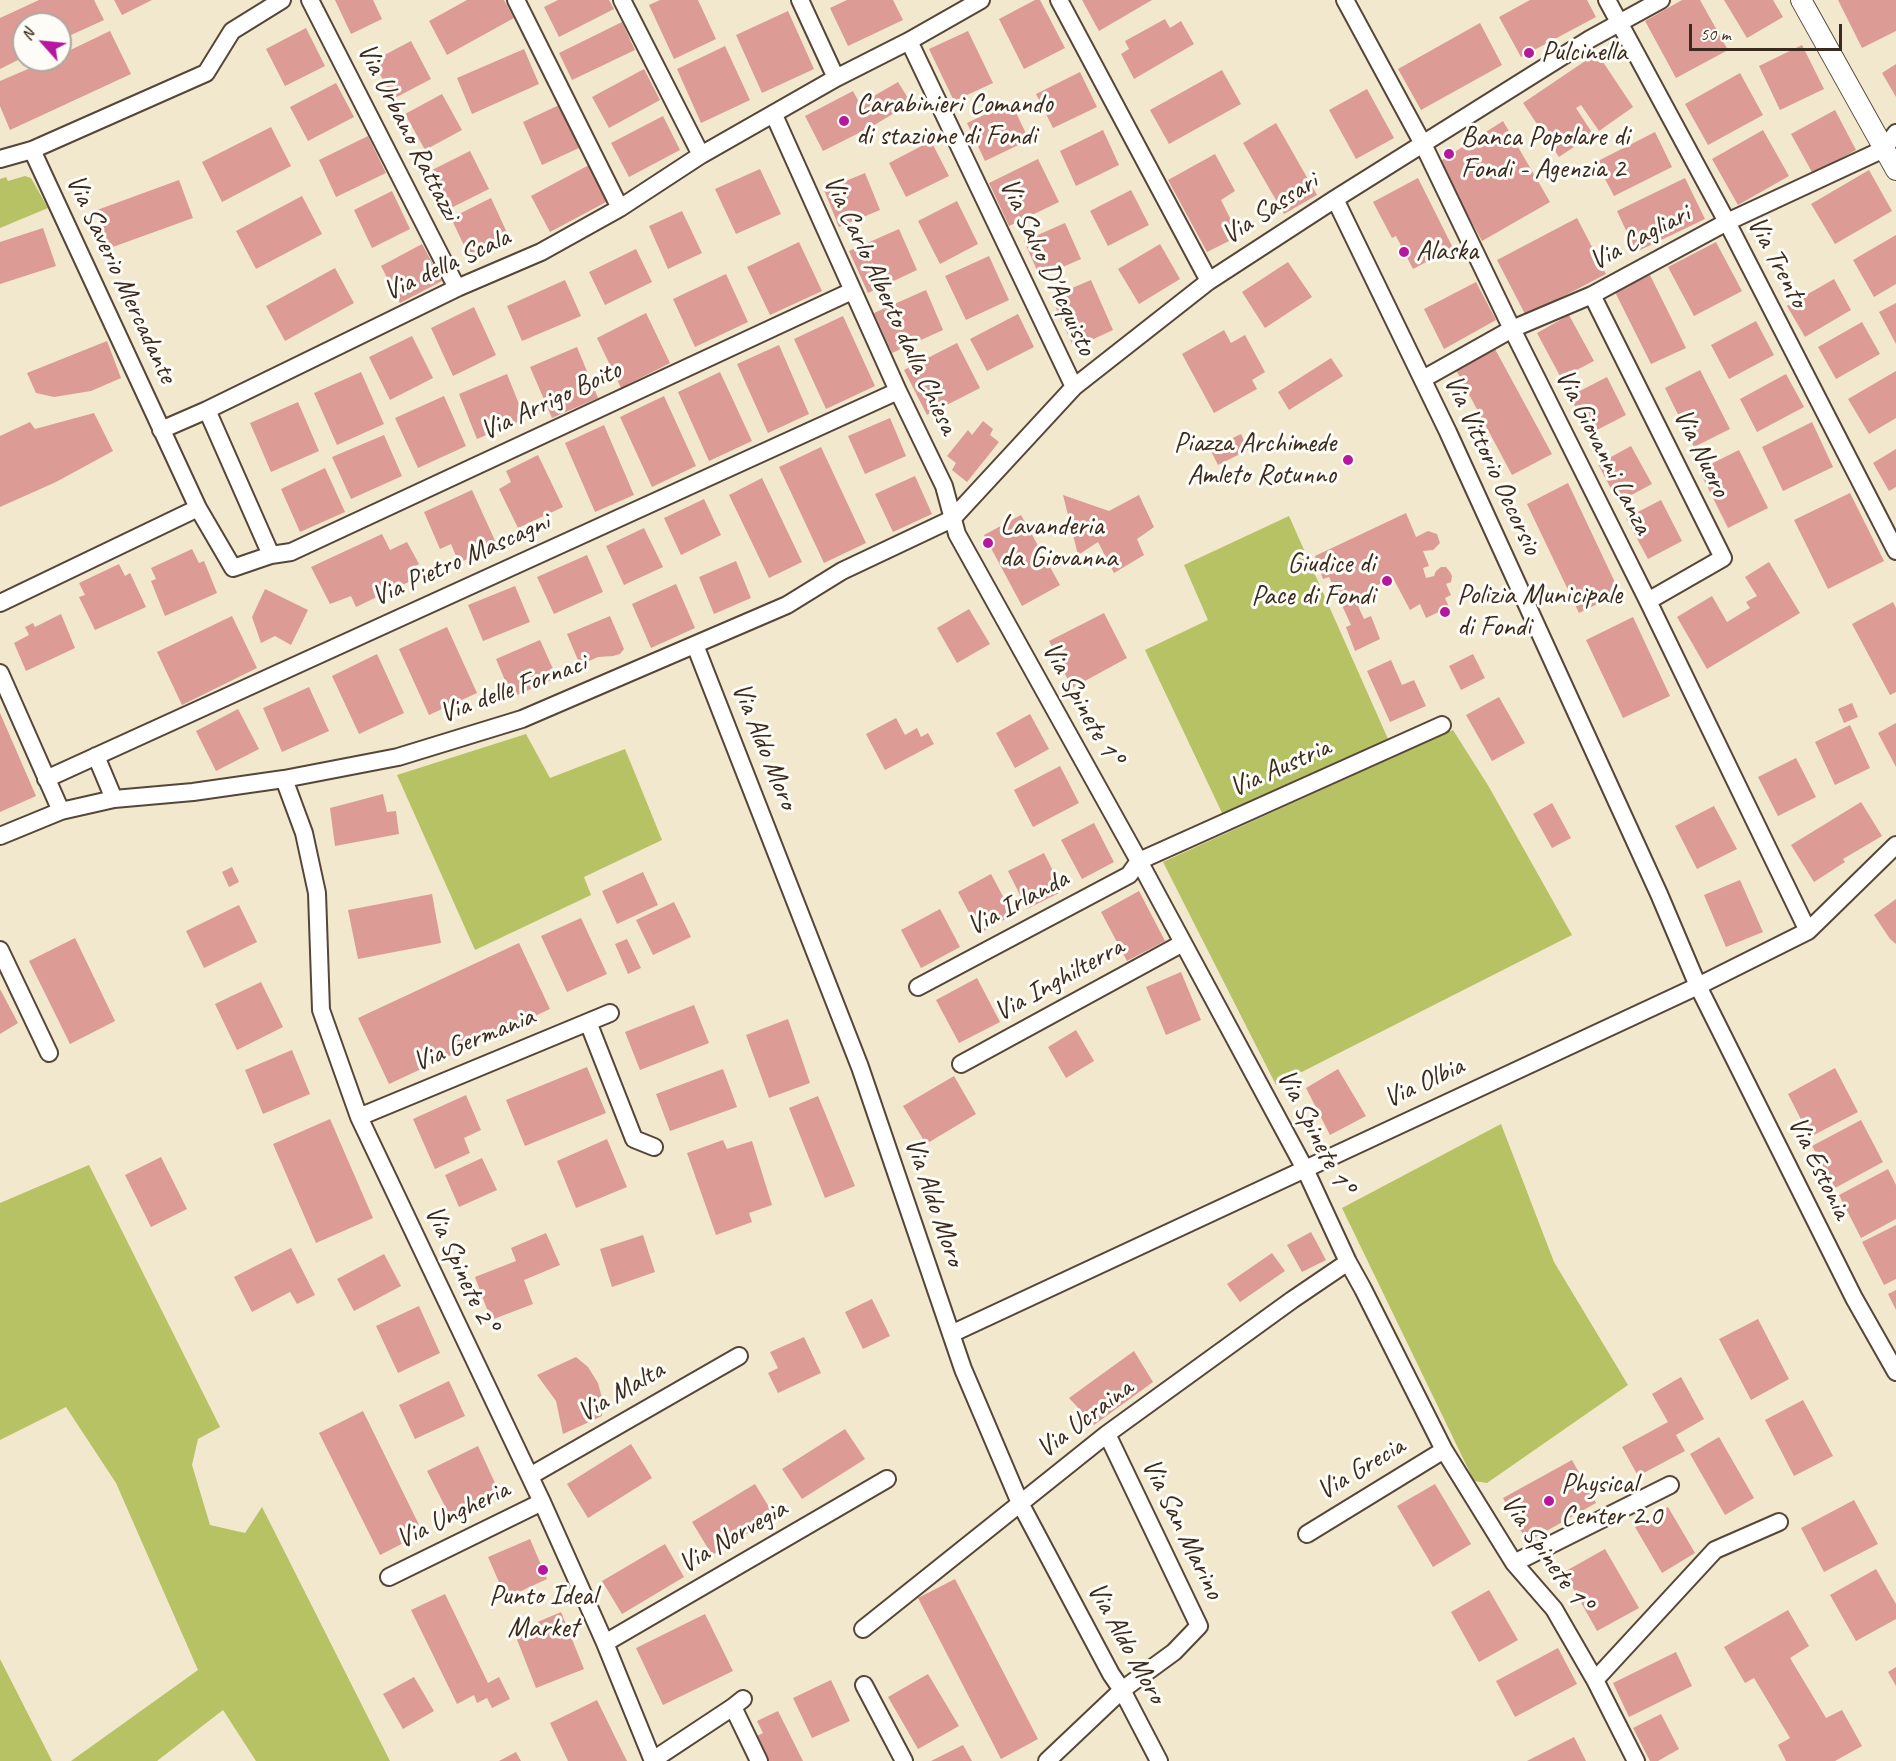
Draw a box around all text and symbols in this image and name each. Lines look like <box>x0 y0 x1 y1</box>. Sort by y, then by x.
north arrow <box>12 12 72 72</box>
scale bar <box>1692 12 1845 50</box>
text: 50 m <box>1700 23 1731 45</box>
text: N <box>17 26 39 44</box>
place label: Pulcinella <box>1541 36 1627 70</box>
street label: Via Urbano Rattazzi <box>349 38 467 226</box>
marker: Pulcinella <box>1522 46 1536 60</box>
place label: Carabinieri Comando di stazione di Fondi <box>856 88 1053 154</box>
marker: Carabinieri Comando di stazione di Fondi <box>837 114 851 128</box>
place label: Banca Popolare di Fondi - Agenzia 2 <box>1461 121 1629 187</box>
marker: Banca Popolare di Fondi - Agenzia 2 <box>1442 147 1456 161</box>
street label: Via Sassari <box>1215 165 1325 253</box>
street label: Via Saverio Mercadante <box>58 169 184 389</box>
street label: Via Carlo Alberto dalla Chiesa <box>815 170 965 440</box>
street label: Via Salvo D'Acquisto <box>991 173 1103 361</box>
street label: Via Cagliari <box>1584 198 1696 278</box>
street label: Via Trento <box>1739 211 1815 313</box>
street label: Via della Scala <box>378 221 516 309</box>
place label: Alaska <box>1416 235 1478 269</box>
marker: Alaska <box>1397 245 1411 259</box>
street label: Via Arrigo Boito <box>475 354 627 448</box>
street label: Via Giovanni Lanza <box>1547 364 1659 540</box>
street label: Via Vittorio Occorsio <box>1436 370 1548 560</box>
street label: Via Nuoro <box>1665 403 1737 503</box>
place label: Piazza Archimede Amleto Rotunno <box>1174 427 1336 493</box>
marker: Piazza Archimede Amleto Rotunno <box>1341 453 1355 467</box>
street label: Via Pietro Mascagni <box>367 506 555 614</box>
place label: Lavanderia da Giovanna <box>1000 510 1117 576</box>
marker: Lavanderia da Giovanna <box>981 536 995 550</box>
place label: Giudice di Pace di Fondi <box>1251 548 1375 614</box>
marker: Giudice di Pace di Fondi <box>1380 574 1394 588</box>
place label: Polizia Municipale di Fondi <box>1457 579 1622 645</box>
marker: Polizia Municipale di Fondi <box>1438 605 1452 619</box>
street label: Via Spinete 1° <box>1034 636 1128 770</box>
street label: Via delle Fornaci <box>435 647 591 731</box>
street label: Via Aldo Moro <box>723 678 805 814</box>
street label: Via Austria <box>1224 731 1336 805</box>
street label: Via Irlanda <box>962 862 1074 944</box>
street label: Via Inghilterra <box>988 931 1130 1029</box>
street label: Via Germania <box>408 1000 540 1080</box>
street label: Via Olbia <box>1378 1050 1470 1116</box>
street label: Via Spinete 1° <box>1269 1064 1359 1198</box>
street label: Via Estonia <box>1780 1111 1858 1225</box>
street label: Via Aldo Moro <box>896 1133 972 1271</box>
street label: Via Spinete 2° <box>417 1200 503 1336</box>
street label: Via Malta <box>572 1354 670 1430</box>
street label: Via Ucraina <box>1030 1372 1140 1466</box>
street label: Via Grecia <box>1311 1430 1411 1508</box>
street label: Via San Marino <box>1134 1453 1230 1605</box>
place label: Physical Center 2.0 <box>1561 1468 1662 1534</box>
street label: Via Ungheria <box>391 1473 515 1557</box>
street label: Via Spinete 1° <box>1493 1489 1597 1617</box>
street label: Via Norvegia <box>673 1493 793 1581</box>
marker: Physical Center 2.0 <box>1542 1494 1556 1508</box>
marker: Punto Ideal Market <box>536 1563 550 1577</box>
street label: Via Aldo Moro <box>1079 1577 1173 1709</box>
place label: Punto Ideal Market <box>489 1580 597 1646</box>

